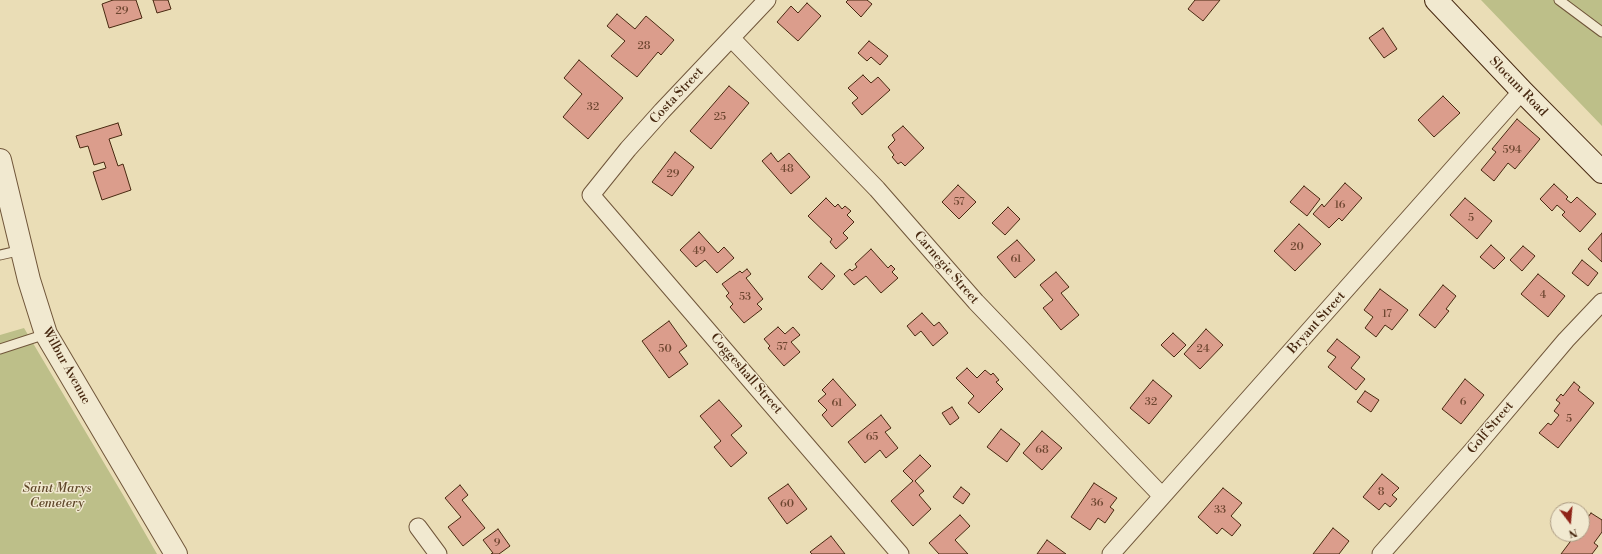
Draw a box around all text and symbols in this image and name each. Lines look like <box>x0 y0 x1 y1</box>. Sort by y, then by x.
house number: 29 <box>116 4 128 18</box>
house number: 28 <box>637 39 651 53</box>
street label: Slocum Road <box>1486 54 1550 120</box>
street label: Costa Street <box>647 65 707 127</box>
house number: 32 <box>587 100 599 114</box>
house number: 25 <box>714 110 726 124</box>
house number: 594 <box>1502 143 1522 157</box>
house number: 48 <box>780 162 794 176</box>
house number: 29 <box>667 167 679 181</box>
house number: 57 <box>953 195 965 209</box>
house number: 16 <box>1334 198 1346 212</box>
house number: 5 <box>1468 211 1474 225</box>
street label: Carnegie Street <box>910 228 982 308</box>
house number: 20 <box>1290 240 1304 254</box>
house number: 49 <box>692 244 706 258</box>
house number: 61 <box>1010 252 1022 266</box>
house number: 4 <box>1540 288 1546 302</box>
street label: Bryant Street <box>1285 289 1349 357</box>
house number: 53 <box>739 290 751 304</box>
house number: 17 <box>1382 307 1392 321</box>
street label: Wilbur Avenue <box>38 325 94 407</box>
street label: Coggeshall Street <box>707 330 785 418</box>
house number: 57 <box>776 340 788 354</box>
house number: 50 <box>658 342 672 356</box>
house number: 24 <box>1197 342 1209 356</box>
house number: 32 <box>1145 395 1157 409</box>
house number: 6 <box>1460 395 1466 409</box>
house number: 61 <box>831 396 843 410</box>
street label: Golf Street <box>1465 399 1517 457</box>
house number: 5 <box>1566 412 1572 426</box>
house number: 65 <box>866 430 878 444</box>
house number: 68 <box>1035 443 1049 457</box>
park label: Saint Marys Cemetery <box>23 481 91 512</box>
house number: 8 <box>1378 485 1384 499</box>
house number: 36 <box>1091 496 1103 510</box>
house number: 60 <box>780 497 794 511</box>
north arrow <box>1550 502 1590 542</box>
house number: 33 <box>1214 503 1226 517</box>
text: N <box>1567 525 1579 541</box>
house number: 9 <box>494 536 500 550</box>

